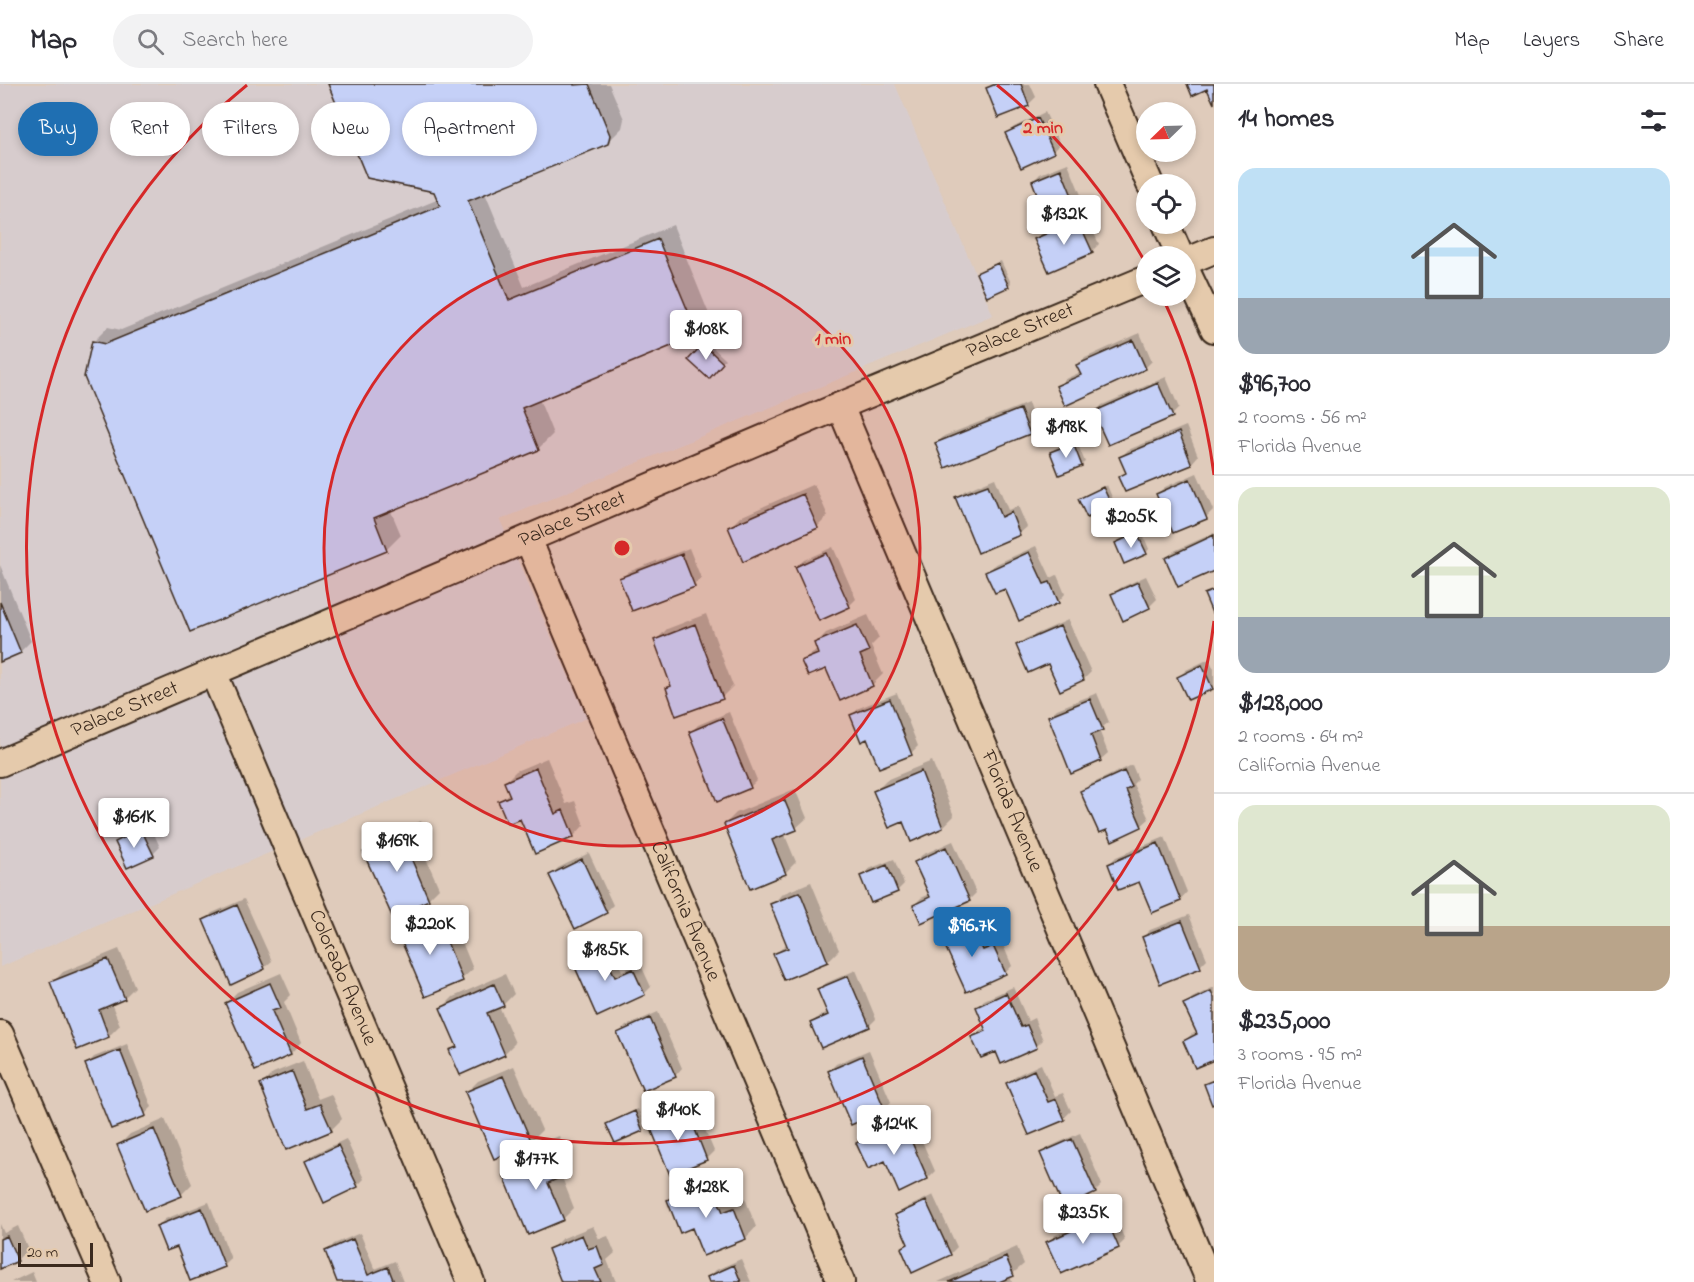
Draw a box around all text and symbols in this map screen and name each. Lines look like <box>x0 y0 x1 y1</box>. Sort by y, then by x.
search box <box>113 14 533 68</box>
text: Map <box>30 21 77 62</box>
icon: search <box>134 25 167 58</box>
text: Search here <box>182 25 288 57</box>
text: Map <box>1454 26 1490 56</box>
text: Layers <box>1523 26 1580 56</box>
text: Share <box>1613 26 1664 56</box>
text: 14 homes <box>1238 101 1334 139</box>
chip: Buy <box>18 102 98 156</box>
chip: Rent <box>110 102 190 156</box>
chip: Filters <box>202 102 299 156</box>
chip: New <box>311 102 390 156</box>
chip: Apartment <box>402 102 537 156</box>
north arrow <box>1136 102 1196 162</box>
map controls <box>1136 102 1196 306</box>
icon: filters <box>1637 104 1670 137</box>
text: 2 min <box>1022 116 1063 142</box>
button: locate <box>1136 174 1196 234</box>
pin: $132K <box>1022 195 1106 246</box>
text: $132K <box>1041 200 1087 229</box>
icon: home <box>1400 207 1508 315</box>
button: layers <box>1136 246 1196 306</box>
street label: Palace Street <box>962 295 1079 367</box>
pin: $108K <box>664 310 748 361</box>
text: $108K <box>684 315 728 344</box>
text: 1 min <box>815 327 851 353</box>
text: $96,700 <box>1238 366 1311 404</box>
text: 2 rooms · 56 m² <box>1238 404 1367 433</box>
pin: $198K <box>1024 408 1108 459</box>
text: $198K <box>1045 413 1087 442</box>
text: Florida Avenue <box>1238 433 1361 462</box>
street label: Palace Street <box>514 484 631 556</box>
pin: $205K <box>1089 498 1173 549</box>
text: $205K <box>1105 503 1157 532</box>
icon: home <box>1400 526 1508 634</box>
centre of rings <box>612 538 632 558</box>
street label: Palace Street <box>67 674 184 746</box>
text: $128,000 <box>1238 685 1323 723</box>
text: 2 rooms · 64 m² <box>1238 723 1363 752</box>
street label: Florida Avenue <box>972 745 1050 877</box>
text: California Avenue <box>1238 752 1380 781</box>
pin: $161K <box>92 798 176 849</box>
text: $161K <box>112 803 156 832</box>
pin: $169K <box>355 822 439 873</box>
text: $169K <box>376 827 418 856</box>
street label: California Avenue <box>642 837 728 987</box>
icon: home <box>1400 844 1508 952</box>
street label: Colorado Avenue <box>300 905 385 1051</box>
pin: $220K <box>388 905 472 956</box>
pin: $96.7K <box>923 907 1021 958</box>
text: $220K <box>405 910 455 939</box>
text: $96.7K <box>948 912 996 941</box>
pin: $185K <box>563 931 647 982</box>
text: $185K <box>581 936 629 965</box>
text: $235,000 <box>1238 1003 1330 1041</box>
text: 3 rooms · 95 m² <box>1238 1041 1362 1070</box>
text: Florida Avenue <box>1238 1070 1361 1099</box>
pin: $140K <box>636 1091 720 1142</box>
text: $140K <box>655 1096 701 1125</box>
pin: $124K <box>852 1105 936 1156</box>
text: $124K <box>871 1110 917 1139</box>
pin: $177K <box>494 1140 578 1191</box>
text: $177K <box>514 1145 558 1174</box>
pin: $128K <box>664 1168 748 1219</box>
text: $128K <box>683 1173 729 1202</box>
pin: $235K <box>1041 1194 1125 1245</box>
text: $235K <box>1057 1199 1109 1228</box>
scale bar <box>18 1240 93 1268</box>
text: 20 m <box>27 1241 58 1265</box>

